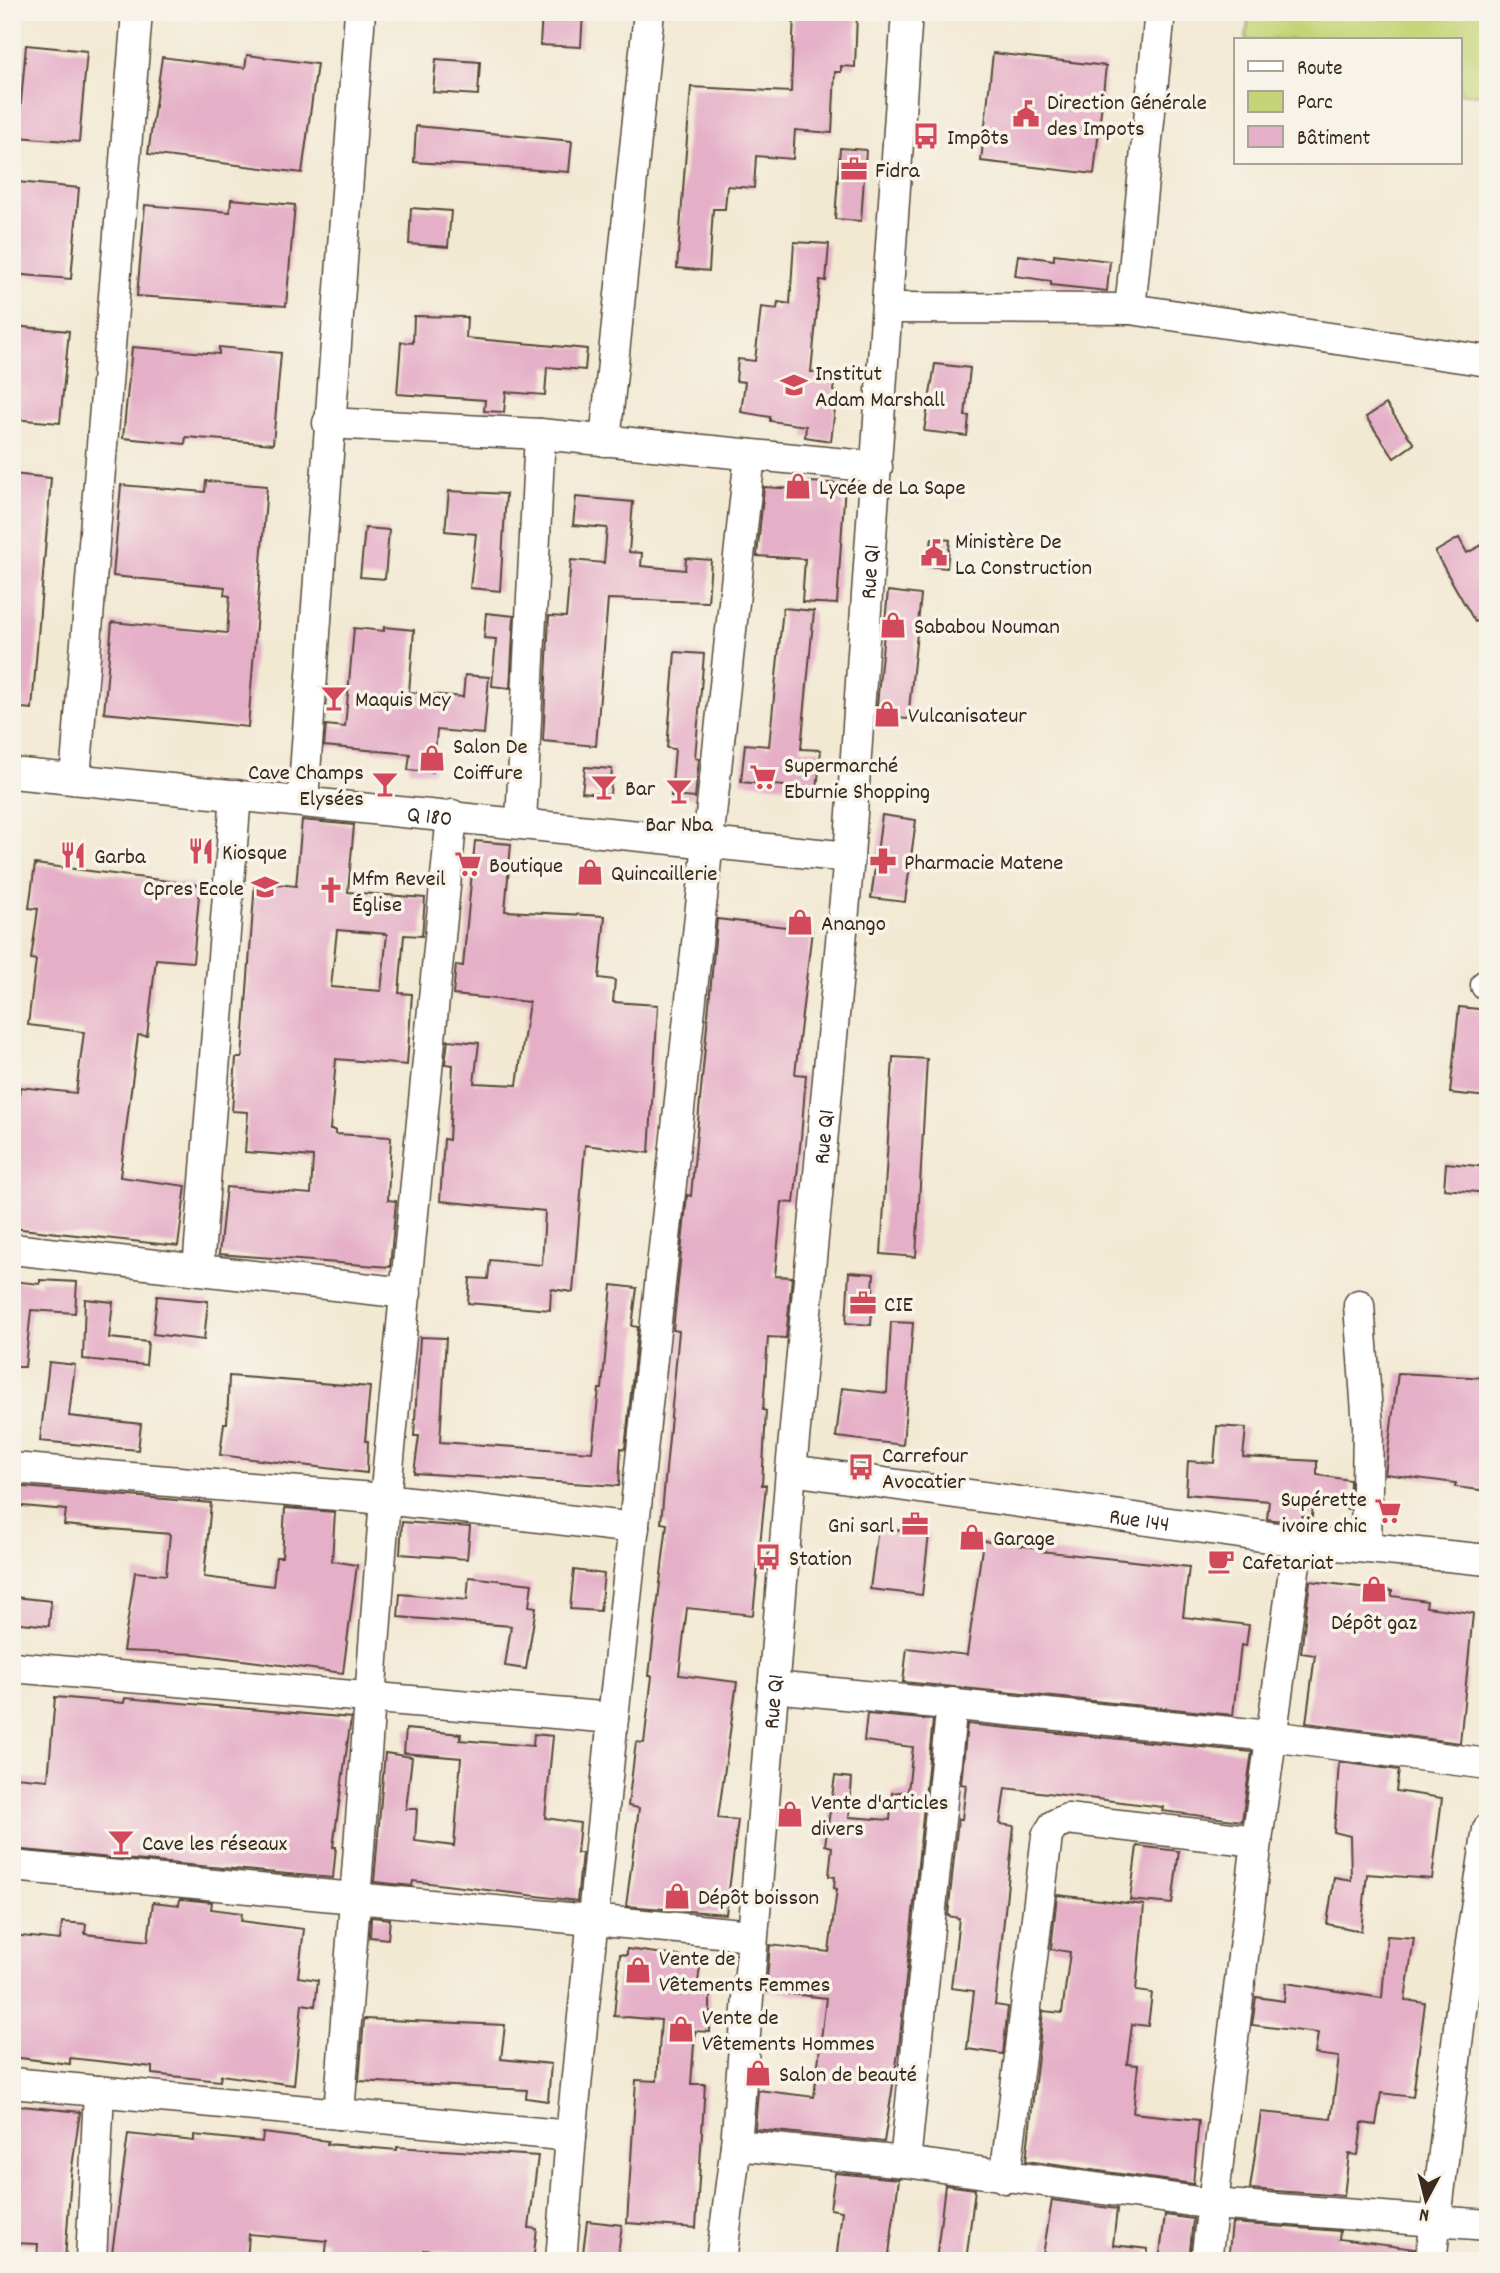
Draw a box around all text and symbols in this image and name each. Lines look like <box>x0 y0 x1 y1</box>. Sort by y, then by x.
legend <box>1234 38 1462 164</box>
text: Route <box>1297 55 1343 85</box>
place label: Direction Générale des Impots <box>1047 88 1207 147</box>
text: Parc <box>1297 89 1333 119</box>
public building icon: Direction Générale des Impots <box>1011 99 1041 129</box>
bus stop icon: Impôts <box>911 121 941 151</box>
place label: Impôts <box>947 123 1009 156</box>
text: Bâtiment <box>1297 125 1370 155</box>
office icon: Fidra <box>839 154 869 184</box>
place label: Fidra <box>875 156 921 189</box>
place label: Institut Adam Marshall <box>815 359 945 418</box>
school or university icon: Institut Adam Marshall <box>779 370 809 400</box>
shop icon: Lycée de La Sape <box>783 471 813 501</box>
place label: Lycée de La Sape <box>819 473 966 506</box>
place label: Ministère De La Construction <box>955 527 1092 586</box>
public building icon: Ministère De La Construction <box>919 538 949 568</box>
street label: Rue Q1 <box>854 543 890 600</box>
shop icon: Sababou Nouman <box>878 610 908 640</box>
place label: Sababou Nouman <box>914 612 1060 645</box>
bar icon: Maquis Mcy <box>319 683 349 713</box>
place label: Maquis Mcy <box>355 685 451 718</box>
shop icon: Vulcanisateur <box>872 699 902 729</box>
place label: Vulcanisateur <box>908 701 1027 734</box>
place label: Salon De Coiffure <box>453 732 528 791</box>
shop icon: Salon De Coiffure <box>417 743 447 773</box>
place label: Supermarché Eburnie Shopping <box>784 751 930 810</box>
place label: Cave Champs Elysées <box>248 758 364 817</box>
supermarket icon: Supermarché Eburnie Shopping <box>748 762 778 792</box>
bar icon: Cave Champs Elysées <box>370 769 400 799</box>
bar icon: Bar <box>589 772 619 802</box>
place label: Bar <box>625 774 656 807</box>
bar icon: Bar Nba <box>664 776 694 806</box>
street label: Q 180 <box>405 800 454 837</box>
place label: Bar Nba <box>645 810 714 843</box>
restaurant icon: Kiosque <box>186 836 216 866</box>
place label: Kiosque <box>222 838 287 871</box>
restaurant icon: Garba <box>58 840 88 870</box>
place label: Garba <box>94 842 147 875</box>
pharmacy icon: Pharmacie Matene <box>868 846 898 876</box>
place label: Pharmacie Matene <box>904 848 1063 881</box>
supermarket icon: Boutique <box>453 849 483 879</box>
place label: Boutique <box>489 851 563 884</box>
shop icon: Quincaillerie <box>575 857 605 887</box>
place label: Quincaillerie <box>611 859 717 892</box>
place label: Mfm Reveil Église <box>352 864 446 923</box>
school or university icon: Cpres Ecole <box>250 872 280 902</box>
place label: Cpres Ecole <box>143 874 244 907</box>
church icon: Mfm Reveil Église <box>316 875 346 905</box>
shop icon: Anango <box>785 907 815 937</box>
place label: Anango <box>821 909 886 942</box>
street label: Rue Q1 <box>807 1108 845 1166</box>
office icon: CIE <box>848 1288 878 1318</box>
place label: CIE <box>884 1290 913 1323</box>
place label: Carrefour Avocatier <box>882 1441 969 1500</box>
bus stop icon: Carrefour Avocatier <box>846 1452 876 1482</box>
place label: Supérette ivoire chic <box>1281 1485 1367 1544</box>
supermarket icon: Supérette ivoire chic <box>1373 1496 1403 1526</box>
street label: Rue 144 <box>1107 1502 1171 1543</box>
office icon: Gni sarl <box>900 1509 930 1539</box>
place label: Gni sarl <box>828 1511 895 1544</box>
shop icon: Garage <box>957 1522 987 1552</box>
place label: Garage <box>993 1524 1055 1557</box>
bus stop icon: Station <box>753 1542 783 1572</box>
place label: Station <box>789 1544 852 1577</box>
cafe icon: Cafetariat <box>1206 1546 1236 1576</box>
place label: Cafetariat <box>1242 1548 1334 1581</box>
shop icon: Dépôt gaz <box>1359 1574 1389 1604</box>
place label: Dépôt gaz <box>1331 1608 1417 1641</box>
street label: Rue Q1 <box>757 1673 794 1730</box>
place label: Vente d'articles divers <box>811 1788 949 1847</box>
shop icon: Vente d'articles divers <box>775 1799 805 1829</box>
bar icon: Cave les réseaux <box>106 1827 136 1857</box>
place label: Cave les réseaux <box>142 1829 288 1862</box>
shop icon: Dépôt boisson <box>662 1881 692 1911</box>
place label: Dépôt boisson <box>698 1883 819 1916</box>
place label: Vente de Vêtements Femmes <box>659 1944 830 2003</box>
shop icon: Vente de Vêtements Femmes <box>623 1955 653 1985</box>
place label: Vente de Vêtements Hommes <box>702 2003 875 2062</box>
shop icon: Vente de Vêtements Hommes <box>666 2014 696 2044</box>
shop icon: Salon de beauté <box>743 2058 773 2088</box>
place label: Salon de beauté <box>779 2060 917 2093</box>
north arrow <box>1392 2164 1462 2234</box>
text: N <box>1418 2199 1431 2227</box>

